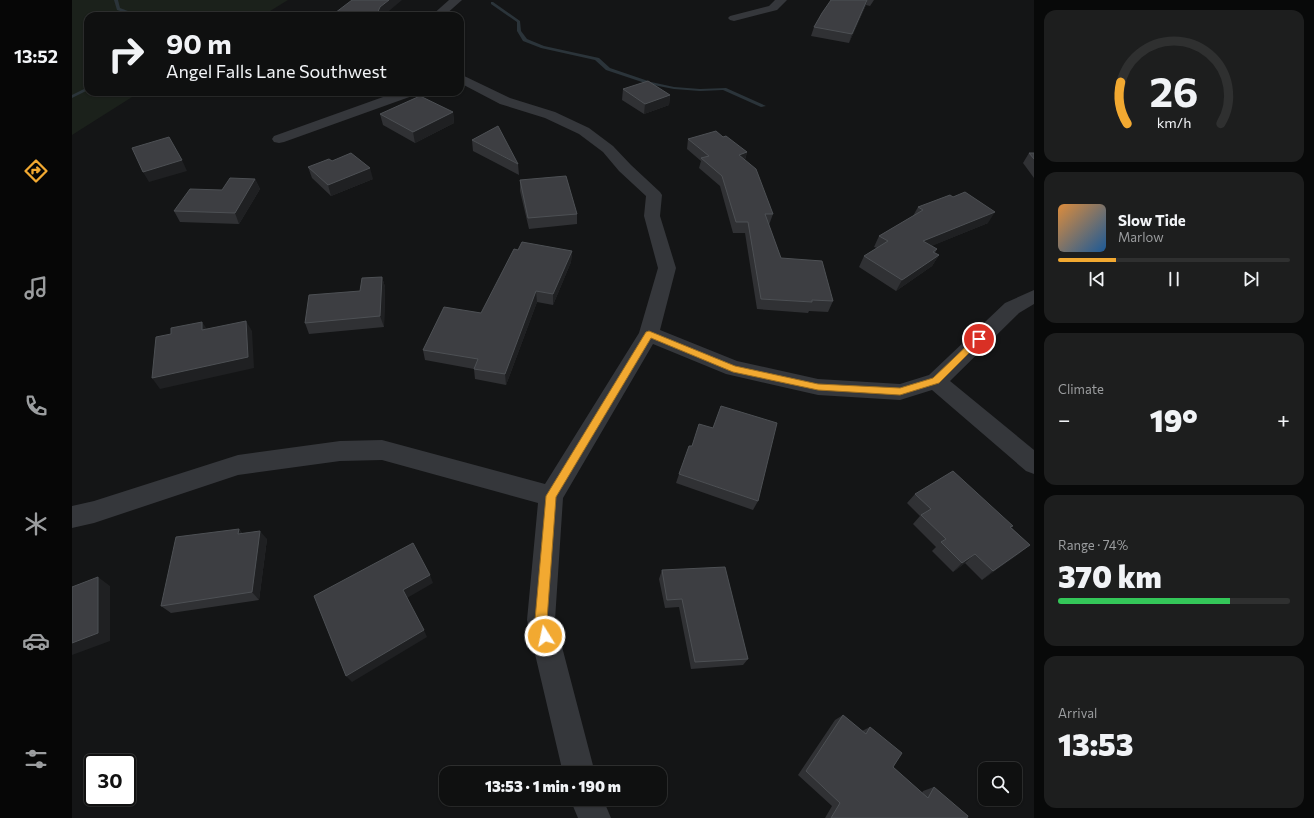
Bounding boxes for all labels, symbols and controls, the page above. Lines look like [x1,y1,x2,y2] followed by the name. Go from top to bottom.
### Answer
[166,26,232,60] text: 90 m
[100,28,152,80] icon: right
[14,45,58,67] text: 13:52
[166,60,387,82] text: Angel Falls Lane Southwest
[1149,65,1199,116] text: 26
[1157,112,1191,130] text: km/h
[22,157,50,185] icon: directions
[1118,211,1186,229] text: Slow Tide
[1118,229,1164,245] text: Marlow
[1086,268,1108,290] icon: previous
[1163,268,1185,290] icon: pause
[1240,268,1262,290] icon: next
[22,274,50,302] icon: music
[962,322,996,356] pin
[968,328,990,350] icon: arrive
[1058,381,1104,397] text: Climate
[22,392,50,420] icon: phone
[1150,401,1198,438] text: 19°
[1058,406,1071,433] text: −
[1277,406,1290,433] text: +
[22,510,50,538] icon: climate
[1058,537,1128,553] text: Range · 74%
[1058,557,1162,594] text: 370 km
[524,615,566,657] position arrow
[22,627,50,655] icon: car
[1058,705,1097,721] text: Arrival
[1058,725,1133,762] text: 13:53
[22,745,50,773] icon: filters
[84,754,136,806] speed limit sign: 30
[978,762,1022,806] map controls
[978,762,1022,806] button: search
[485,777,621,795] text: 13:53 · 1 min · 190 m

